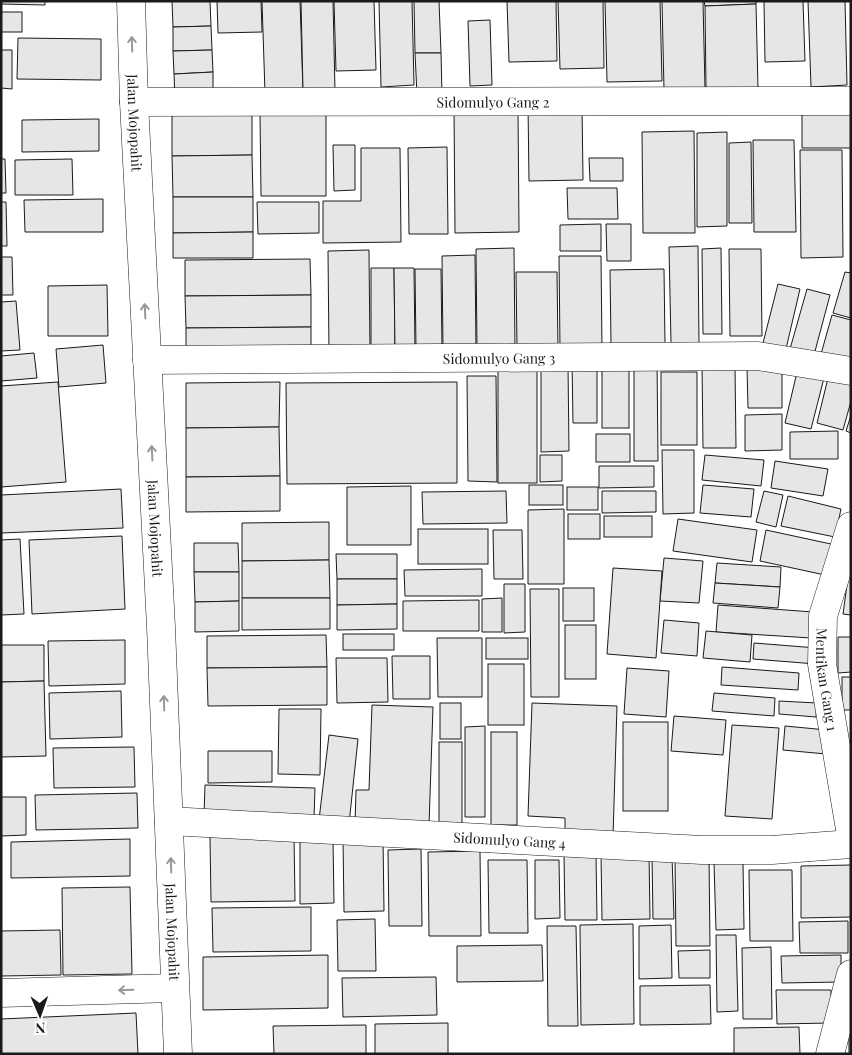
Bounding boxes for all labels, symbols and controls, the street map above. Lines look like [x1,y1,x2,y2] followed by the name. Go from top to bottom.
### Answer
[128,36,137,52] one-way arrow
[124,73,147,173] street label: Jalan Mojopahit
[437,92,550,111] street label: Sidomulyo Gang 2
[140,303,149,319] one-way arrow
[443,348,555,368] street label: Sidomulyo Gang 3
[148,445,157,461] one-way arrow
[144,478,168,579] street label: Jalan Mojopahit
[812,628,843,732] street label: Mentikan Gang 1
[159,695,169,712] one-way arrow
[453,827,566,852] street label: Sidomulyo Gang 4
[166,857,175,873] one-way arrow
[162,882,185,982] street label: Jalan Mojopahit
[118,985,134,994] one-way arrow
[15,990,65,1040] north arrow
[35,1019,46,1038] text: N

